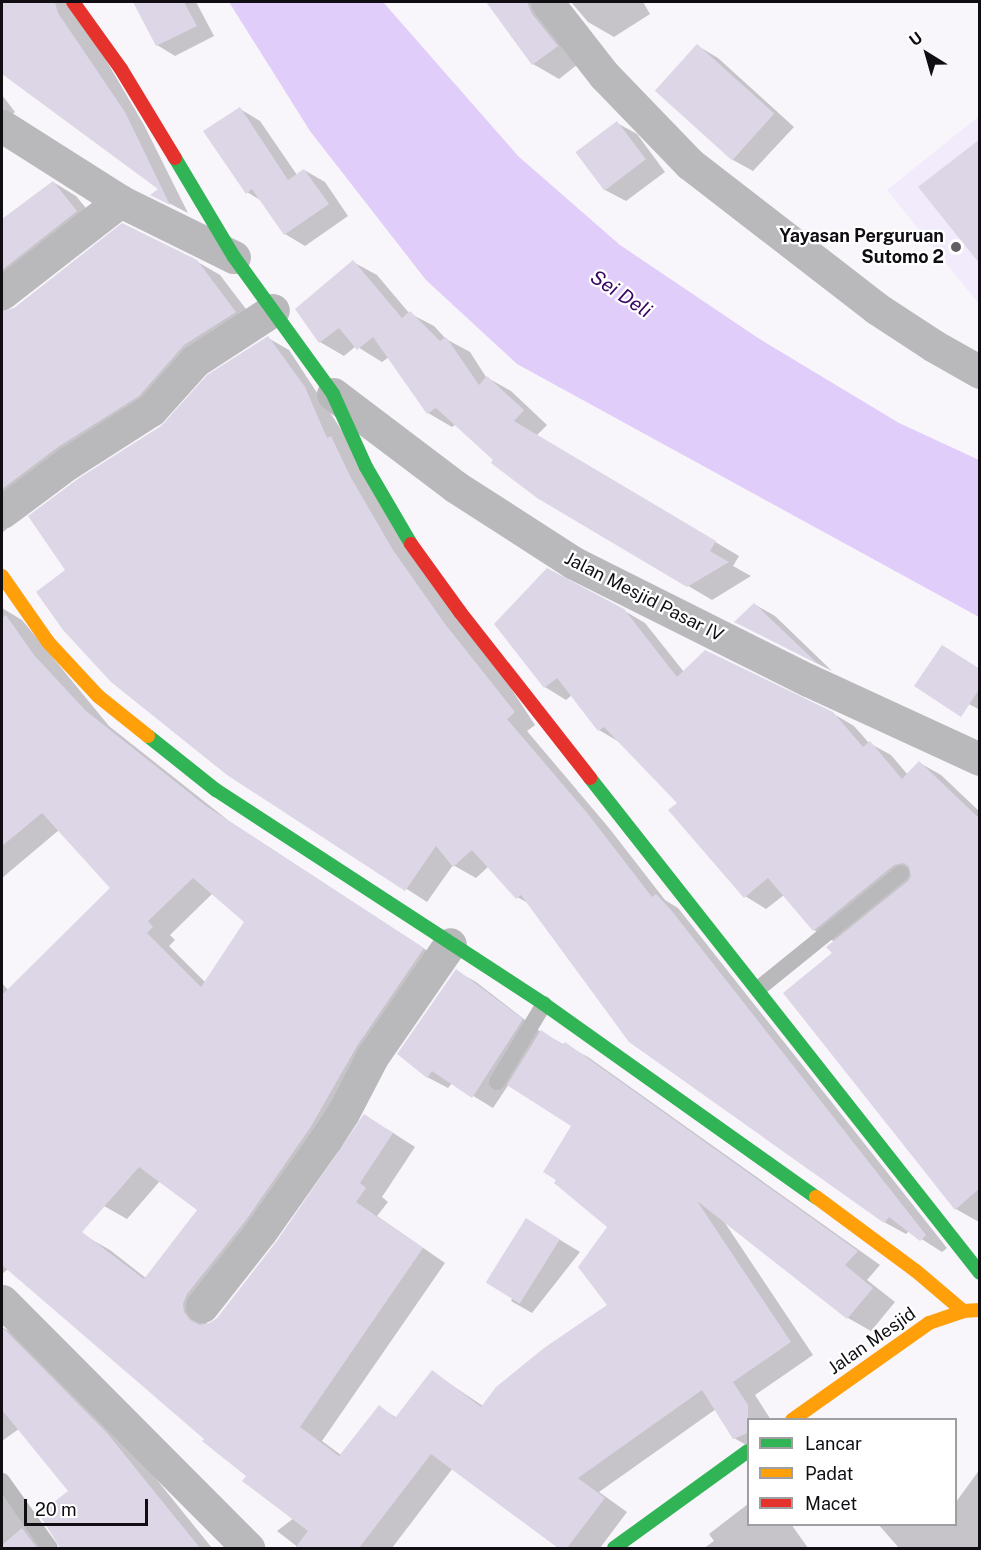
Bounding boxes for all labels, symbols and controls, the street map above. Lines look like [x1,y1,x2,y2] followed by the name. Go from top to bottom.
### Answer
[897,24,957,84] north arrow
[906,28,926,50] text: U
[779,226,944,268] place label: Yayasan Perguruan Sutomo 2
[949,240,963,254] marker: Yayasan Perguruan Sutomo 2
[586,265,656,323] water label: Sei Deli
[561,548,727,646] street label: Jalan Mesjid Pasar IV
[824,1303,920,1379] street label: Jalan Mesjid
[747,1418,957,1526] legend
[805,1433,862,1454] text: Lancar
[805,1463,854,1484] text: Padat
[27,1487,152,1525] scale bar
[805,1493,857,1514] text: Macet
[35,1499,77,1520] text: 20 m

